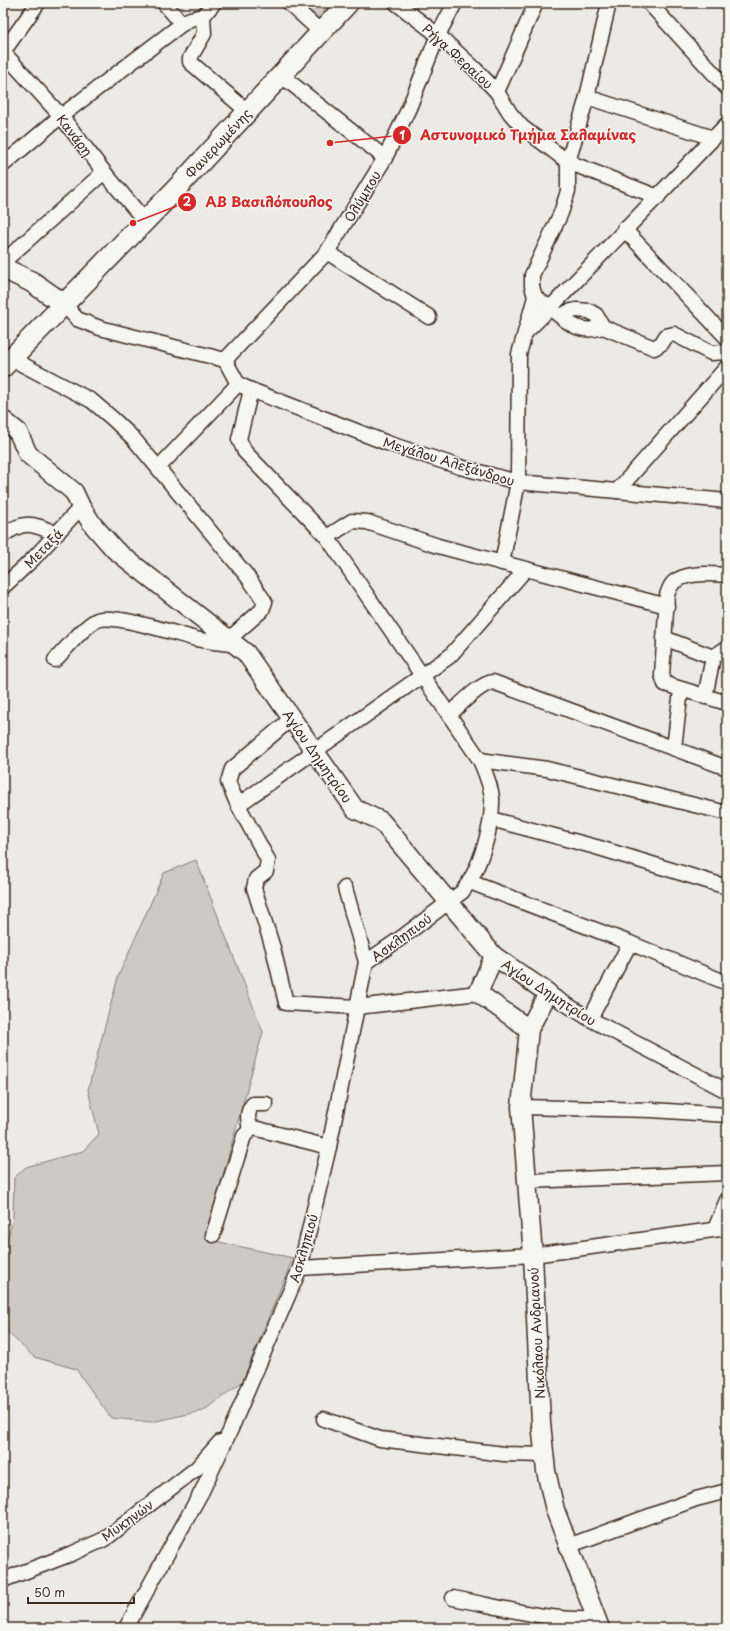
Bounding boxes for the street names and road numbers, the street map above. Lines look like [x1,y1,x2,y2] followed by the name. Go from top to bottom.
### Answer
[419,19,497,93] street label: Ρήγα Φεραίου
[181,104,256,182] street label: Φανερωμένης
[53,110,97,160] street label: Κανάρη
[339,167,385,225] street label: Ολύμπου
[381,432,517,490] street label: Μεγάλου Αλεξάνδρου
[19,524,67,572] street label: Μεταξά
[279,706,357,806] street label: Αγίου Δημητρίου
[367,909,435,965] street label: Ασκληπιού
[498,954,600,1030] street label: Αγίου Δημητρίου
[284,1211,322,1285] street label: Ασκληπιού
[523,1267,549,1399] street label: Νικόλαου Ανδριανού
[97,1495,157,1545] street label: Μυκηνών

